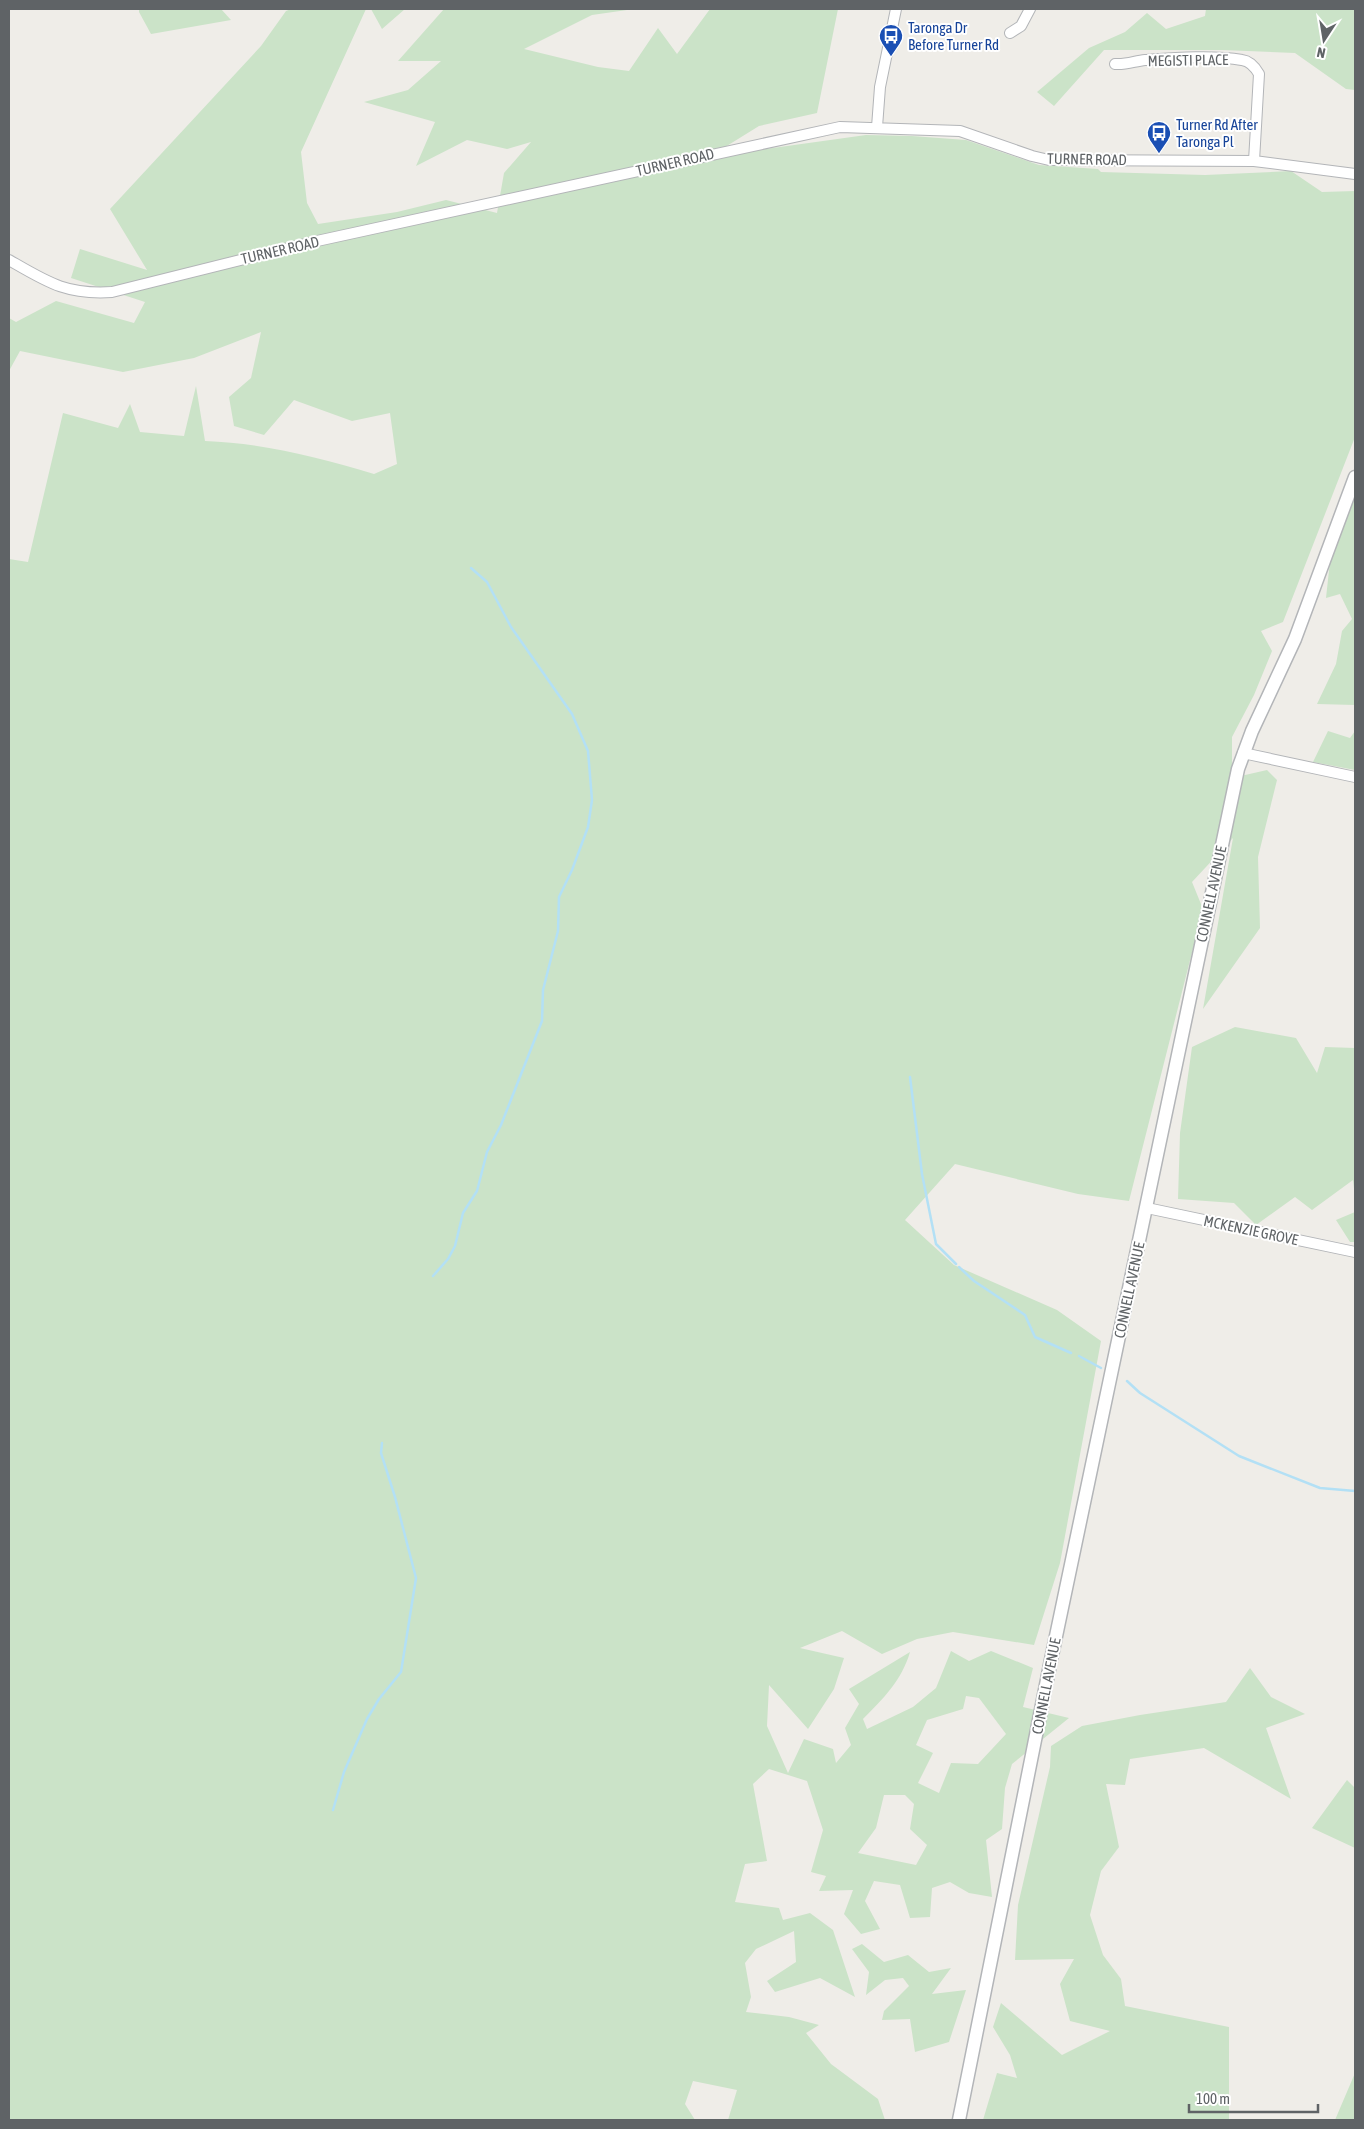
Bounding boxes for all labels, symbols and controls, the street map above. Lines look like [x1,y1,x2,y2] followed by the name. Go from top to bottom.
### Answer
[1299,15,1349,65] north arrow
[908,19,999,53] place label: Taronga Dr Before Turner Rd
[878,23,904,57] bus stop icon: Taronga Dr Before Turner Rd
[1316,44,1327,61] text: N
[1148,51,1229,69] street label: MEGISTI PLACE
[1176,116,1258,150] place label: Turner Rd After Taronga Pl
[1146,120,1172,154] bus stop icon: Turner Rd After Taronga Pl
[634,145,716,179] street label: TURNER ROAD
[1047,150,1127,168] street label: TURNER ROAD
[239,233,321,267] street label: TURNER ROAD
[1193,844,1230,944] street label: CONNELL AVENUE
[1202,1212,1300,1248] street label: MCKENZIE GROVE
[1111,1240,1148,1340] street label: CONNELL AVENUE
[1028,1636,1064,1736] street label: CONNELL AVENUE
[1189,2082,1318,2114] scale bar
[1196,2090,1230,2107] text: 100 m

